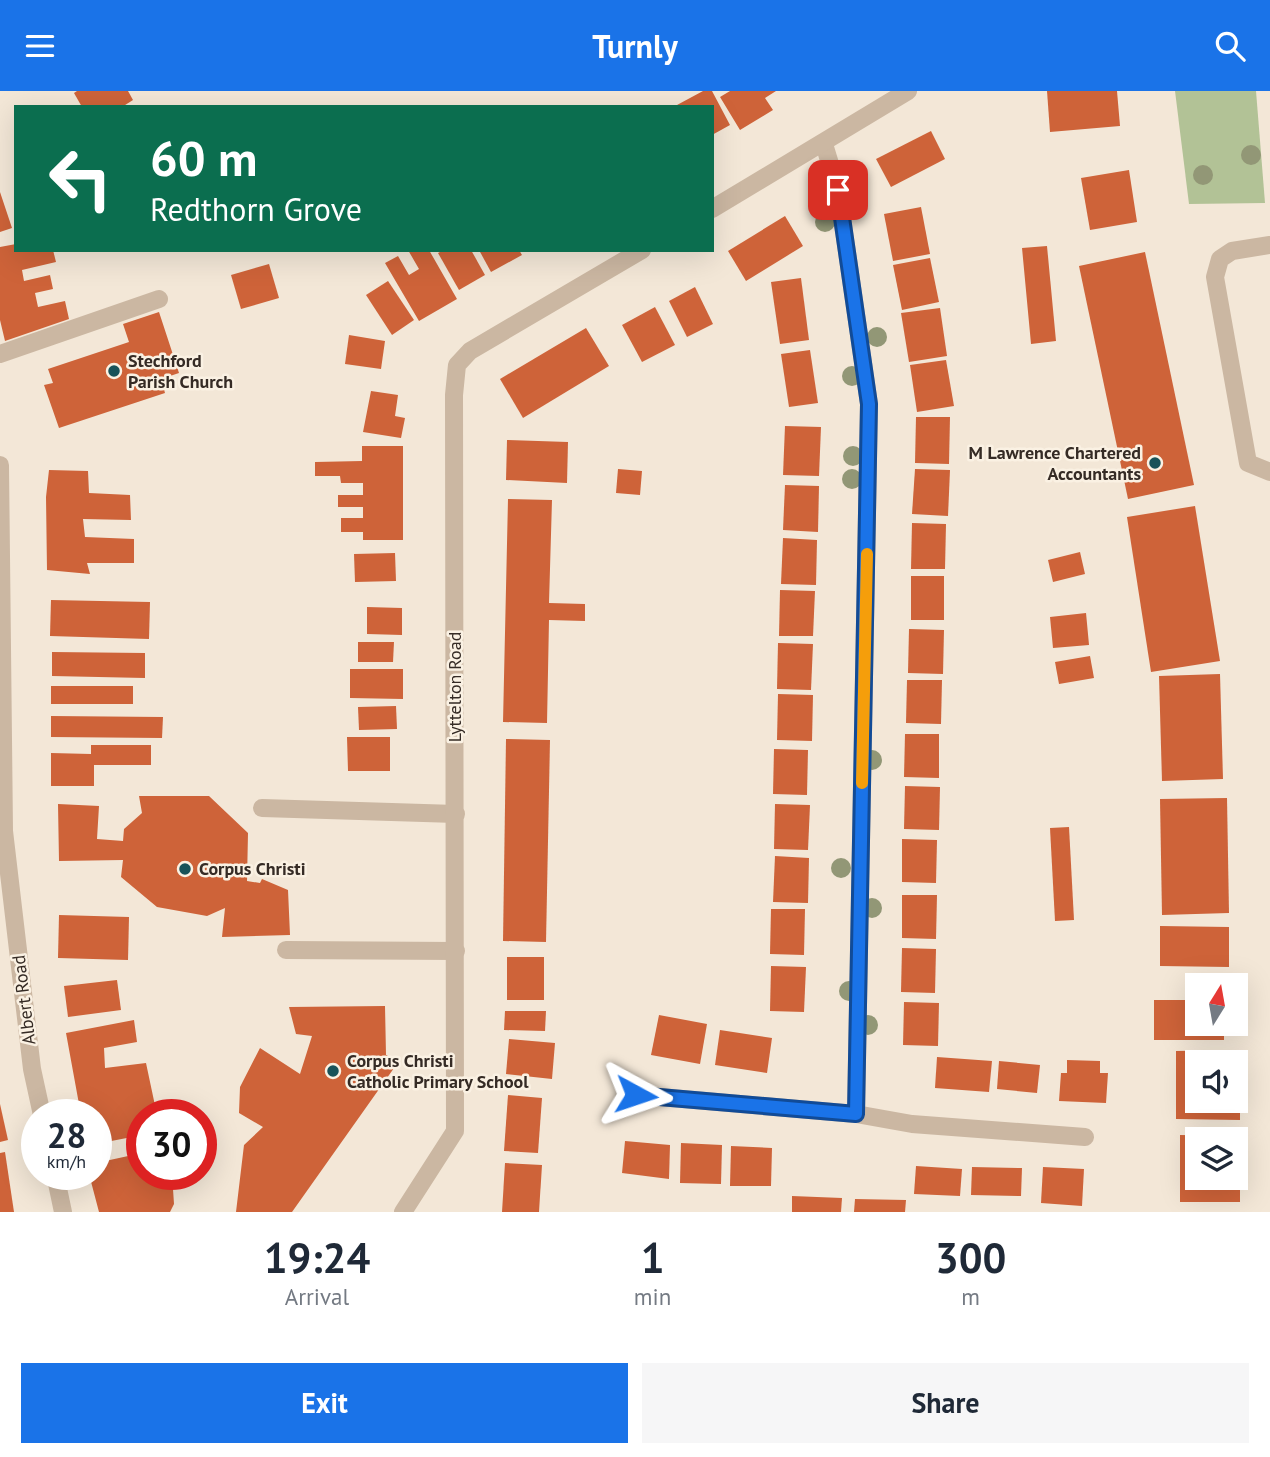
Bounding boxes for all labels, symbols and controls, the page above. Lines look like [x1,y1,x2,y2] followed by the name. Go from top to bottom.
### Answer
[592,25,678,67] text: Turnly
[21,27,59,65] icon: menu
[1211,27,1249,65] icon: search
[150,126,257,190] text: 60 m
[35,133,126,224] icon: left
[808,160,868,220] pin
[819,171,857,209] icon: arrive
[150,188,362,230] text: Redthorn Grove
[128,349,233,393] place label: Stechford Parish Church
[106,363,122,379] marker: Stechford Parish Church
[969,441,1141,485] place label: M Lawrence Chartered Accountants
[1147,455,1163,471] marker: M Lawrence Chartered Accountants
[443,632,466,742] street label: Lyttelton Road
[199,857,305,880] place label: Corpus Christi
[177,861,193,877] marker: Corpus Christi
[7,954,40,1046] street label: Albert Road
[1185,973,1248,1036] north arrow
[1185,973,1248,1190] map controls
[347,1049,529,1093] place label: Corpus Christi Catholic Primary School
[1185,1050,1248,1113] button: sound
[599,1058,673,1132] position arrow
[325,1063,341,1079] marker: Corpus Christi Catholic Primary School
[126,1099,217,1190] speed limit sign: 30
[47,1112,86,1158] text: 28
[1185,1127,1248,1190] button: layers
[47,1150,86,1173] text: km/h
[264,1230,370,1285] text: 19:24
[641,1230,664,1285] text: 1
[935,1230,1006,1285] text: 300
[285,1282,349,1311] text: Arrival
[634,1282,671,1311] text: min
[961,1282,980,1311] text: m
[21,1363,628,1443] button: Exit
[642,1363,1249,1443] button: Share

